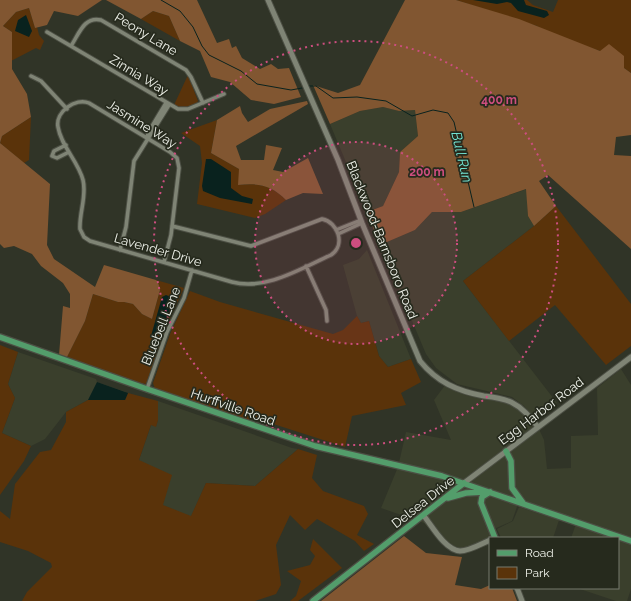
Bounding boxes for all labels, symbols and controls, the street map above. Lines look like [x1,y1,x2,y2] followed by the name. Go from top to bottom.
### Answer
[112,9,180,59] street label: Peony Lane
[107,52,171,98] street label: Zinnia Way
[481,93,517,107] text: 400 m
[104,97,180,151] street label: Jasmine Way
[448,130,476,184] water label: Bull Run
[343,159,421,321] street label: Blackwood-Barnsboro Road
[409,165,445,179] text: 200 m
[112,230,204,270] street label: Lavender Drive
[349,236,363,250] centre of rings
[138,284,184,367] street label: Bluebell Lane
[495,374,587,448] street label: Egg Harbor Road
[189,386,277,428] street label: Hurffville Road
[389,473,458,531] street label: Delsea Drive
[489,537,619,589] legend
[525,546,554,560] text: Road
[525,566,550,580] text: Park

